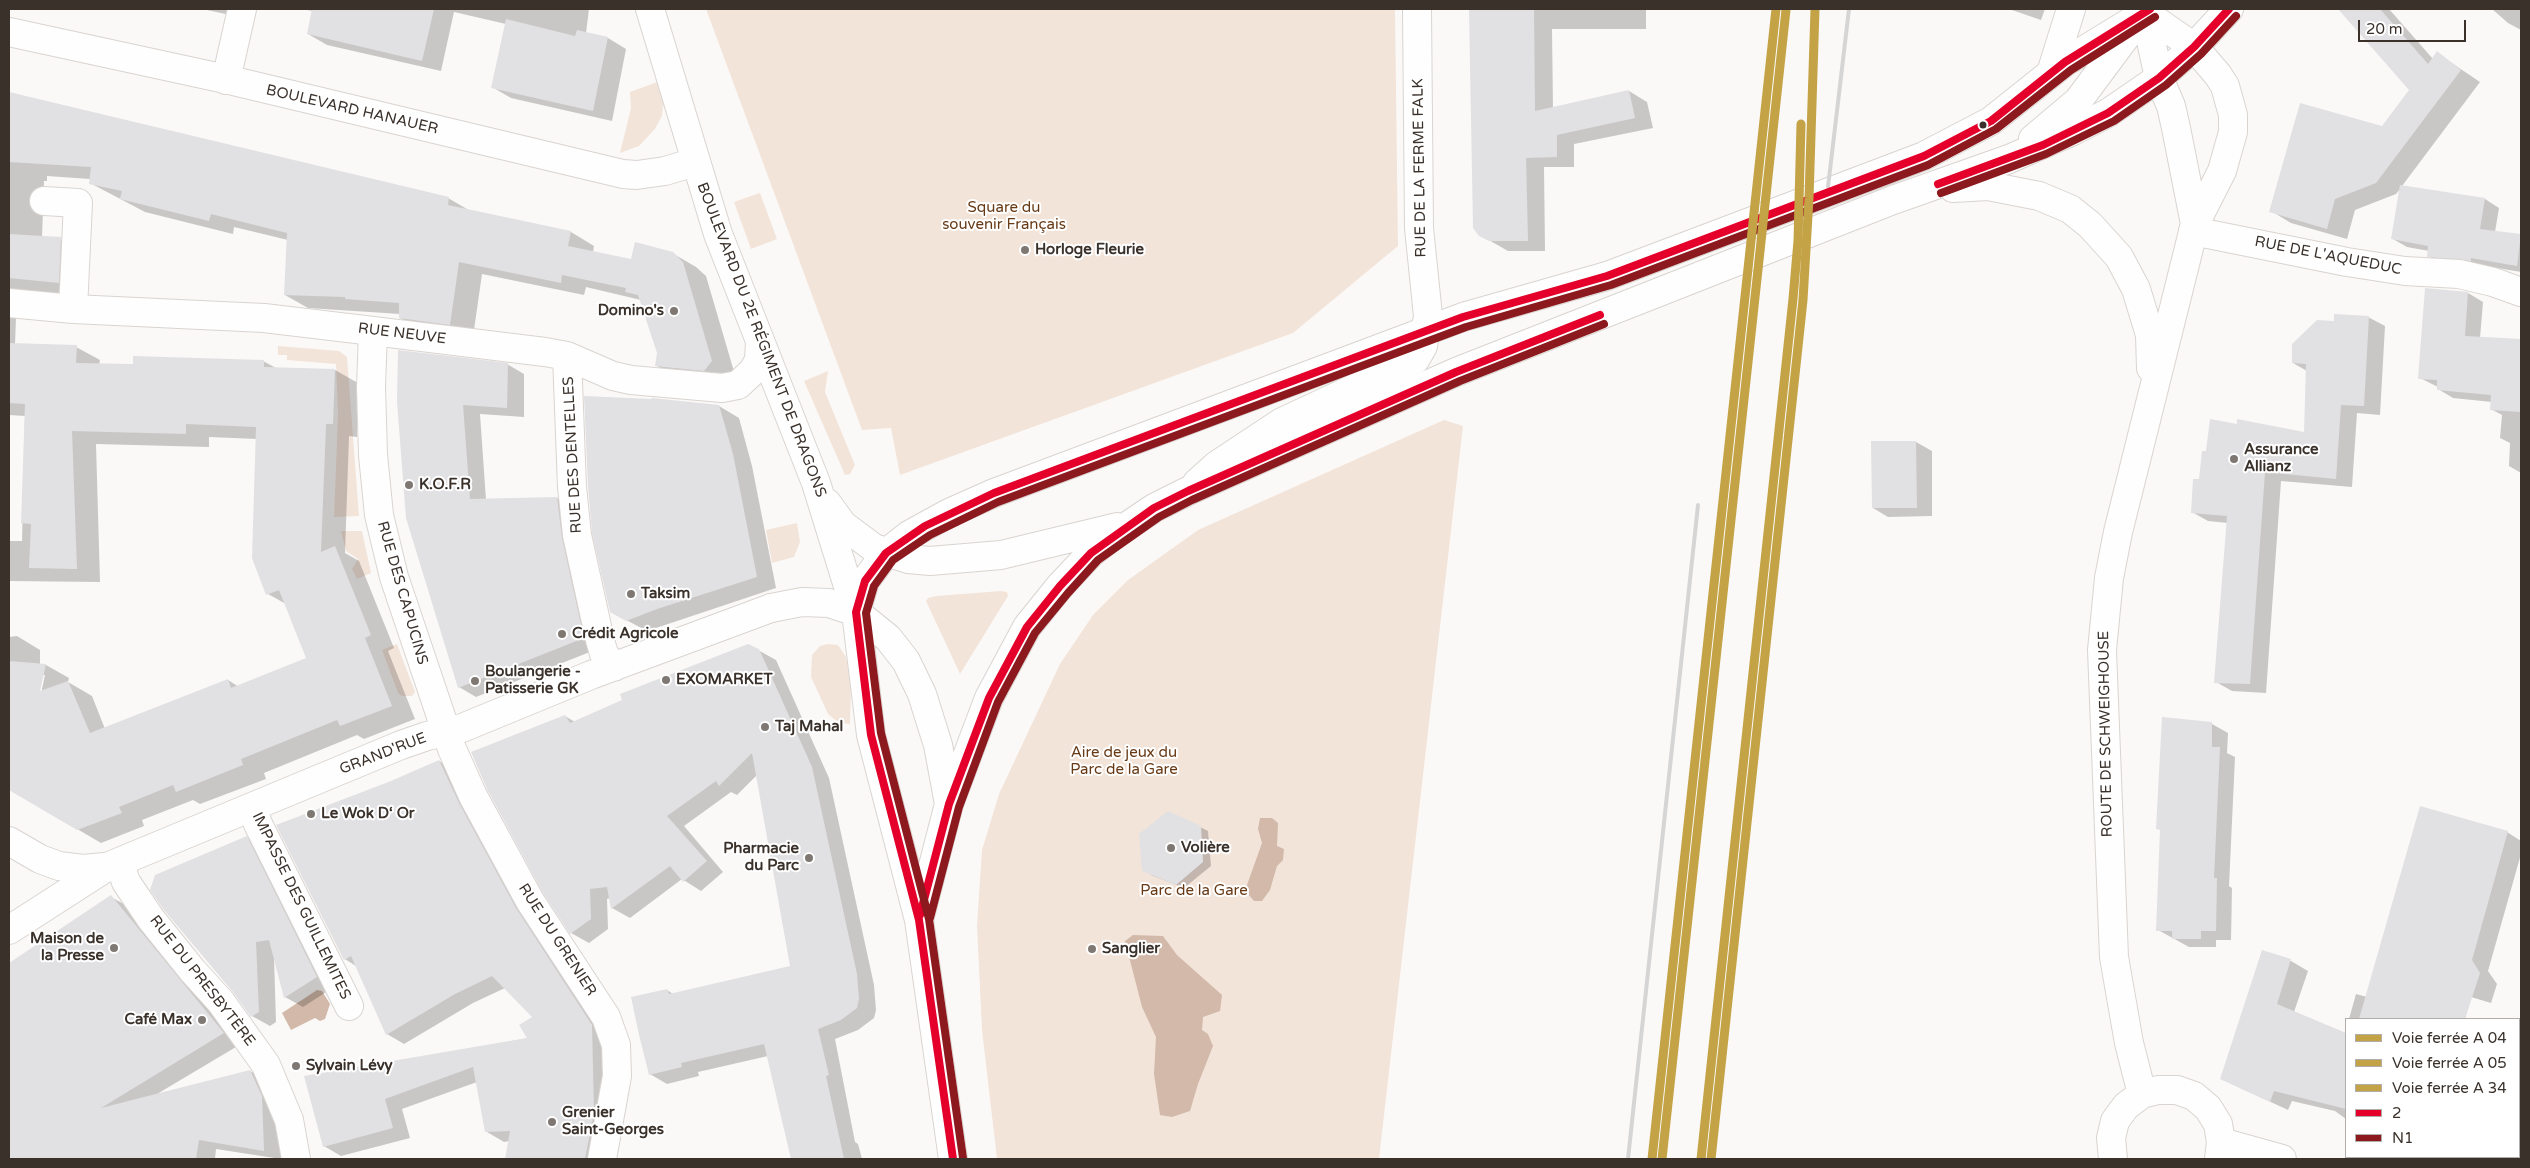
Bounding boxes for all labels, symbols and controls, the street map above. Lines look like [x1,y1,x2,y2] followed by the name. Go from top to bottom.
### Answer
[2360,10,2468,42] scale bar
[2366,20,2403,38] text: 20 m
[1409,78,1431,258] street label: RUE DE LA FERME FALK
[264,81,440,139] street label: BOULEVARD HANAUER
[1978,120,1988,130] unlabelled marker
[692,180,830,500] street label: BOULEVARD DU 2E RÉGIMENT DE DRAGONS
[942,199,1066,234] park label: Square du souvenir Français
[2253,233,2403,279] street label: RUE DE L'AQUEDUC
[1035,241,1144,259] place label: Horloge Fleurie
[1019,244,1031,256] marker: Horloge Fleurie
[598,302,664,320] place label: Domino's
[668,305,680,317] marker: Domino's
[357,320,447,348] street label: RUE NEUVE
[560,376,586,534] street label: RUE DES DENTELLES
[2244,441,2318,476] place label: Assurance Allianz
[2228,453,2240,465] marker: Assurance Allianz
[419,476,471,494] place label: K.O.F.R
[403,479,415,491] marker: K.O.F.R
[373,519,431,667] street label: RUE DES CAPUCINS
[641,585,690,603] place label: Taksim
[625,588,637,600] marker: Taksim
[572,625,678,643] place label: Crédit Agricole
[556,628,568,640] marker: Crédit Agricole
[2095,631,2117,837] street label: ROUTE DE SCHWEIGHOUSE
[485,663,581,698] place label: Boulangerie - Patisserie GK
[676,671,773,689] place label: EXOMARKET
[660,674,672,686] marker: EXOMARKET
[469,675,481,687] marker: Boulangerie - Patisserie GK
[775,718,843,736] place label: Taj Mahal
[759,721,771,733] marker: Taj Mahal
[337,729,429,779] street label: GRAND'RUE
[1070,744,1178,779] park label: Aire de jeux du Parc de la Gare
[321,805,414,823] place label: Le Wok D‘ Or
[305,808,317,820] marker: Le Wok D‘ Or
[248,810,354,1002] street label: IMPASSE DES GUILLEMITES
[1181,839,1230,857] place label: Volière
[723,840,799,875] place label: Pharmacie du Parc
[1165,842,1177,854] marker: Volière
[803,852,815,864] marker: Pharmacie du Parc
[514,880,600,1000] street label: RUE DU GRENIER
[1140,882,1248,900] park label: Parc de la Gare
[145,912,259,1050] street label: RUE DU PRESBYTÈRE
[30,930,104,965] place label: Maison de la Presse
[1102,940,1160,958] place label: Sanglier
[108,942,120,954] marker: Maison de la Presse
[1086,943,1098,955] marker: Sanglier
[125,1011,192,1029] place label: Café Max
[196,1014,208,1026] marker: Café Max
[2345,1018,2520,1158] legend
[2392,1029,2507,1047] text: Voie ferrée A 04
[2392,1054,2507,1072] text: Voie ferrée A 05
[306,1057,393,1075] place label: Sylvain Lévy
[290,1060,302,1072] marker: Sylvain Lévy
[2392,1079,2507,1097] text: Voie ferrée A 34
[562,1104,664,1139] place label: Grenier Saint-Georges
[2392,1104,2401,1122] text: 2
[546,1116,558,1128] marker: Grenier Saint-Georges
[2392,1129,2413,1147] text: N1

